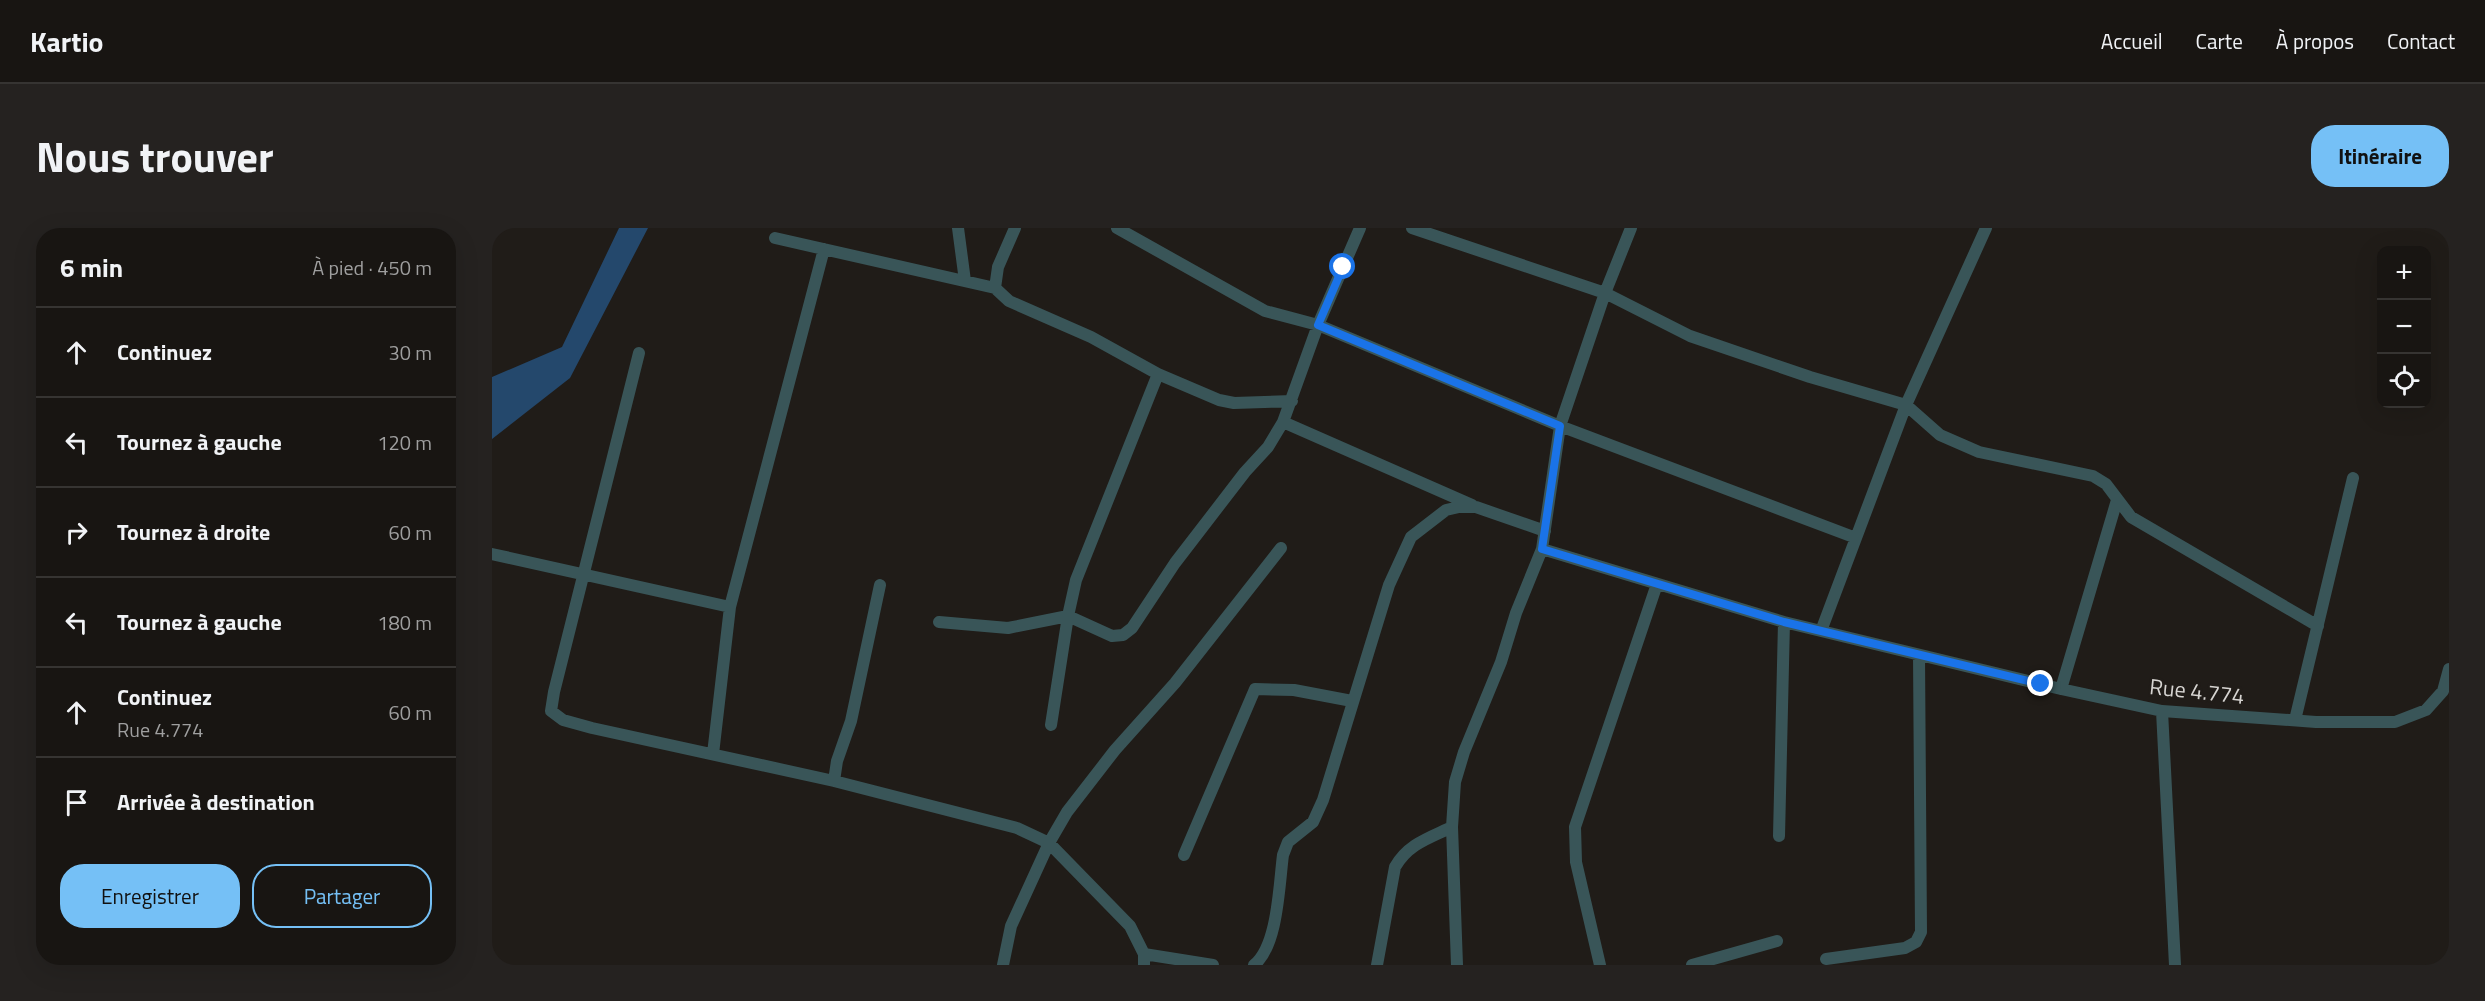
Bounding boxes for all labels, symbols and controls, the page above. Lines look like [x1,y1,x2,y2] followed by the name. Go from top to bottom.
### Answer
[30,20,104,63] text: Kartio
[2101,25,2163,57] text: Accueil
[2196,25,2243,57] text: Carte
[2276,25,2354,57] text: À propos
[2387,25,2455,57] text: Contact
[36,124,274,188] text: Nous trouver
[2311,125,2449,187] button: Itinéraire
[2377,246,2431,408] map controls
[2377,246,2431,300] button: +
[60,248,123,287] text: 6 min
[312,252,432,283] text: À pied · 450 m
[1329,253,1355,279] route start
[2377,300,2431,354] button: −
[117,335,212,369] text: Continuez
[60,336,93,369] icon: ahead
[388,337,432,368] text: 30 m
[2377,354,2431,408] button: locate
[117,425,282,459] text: Tournez à gauche
[60,426,93,459] icon: left
[377,427,432,458] text: 120 m
[117,515,270,549] text: Tournez à droite
[60,516,93,549] icon: right
[388,517,432,548] text: 60 m
[117,605,282,639] text: Tournez à gauche
[60,606,93,639] icon: left
[377,607,432,638] text: 180 m
[2148,669,2246,713] street label: Rue 4.774
[2027,670,2053,696] route end
[117,680,212,714] text: Continuez
[60,696,93,729] icon: ahead
[388,697,432,728] text: 60 m
[117,714,204,745] text: Rue 4.774
[117,785,315,819] text: Arrivée à destination
[60,786,93,819] icon: arrive
[60,864,240,928] button: Enregistrer
[252,864,432,928] button: Partager

